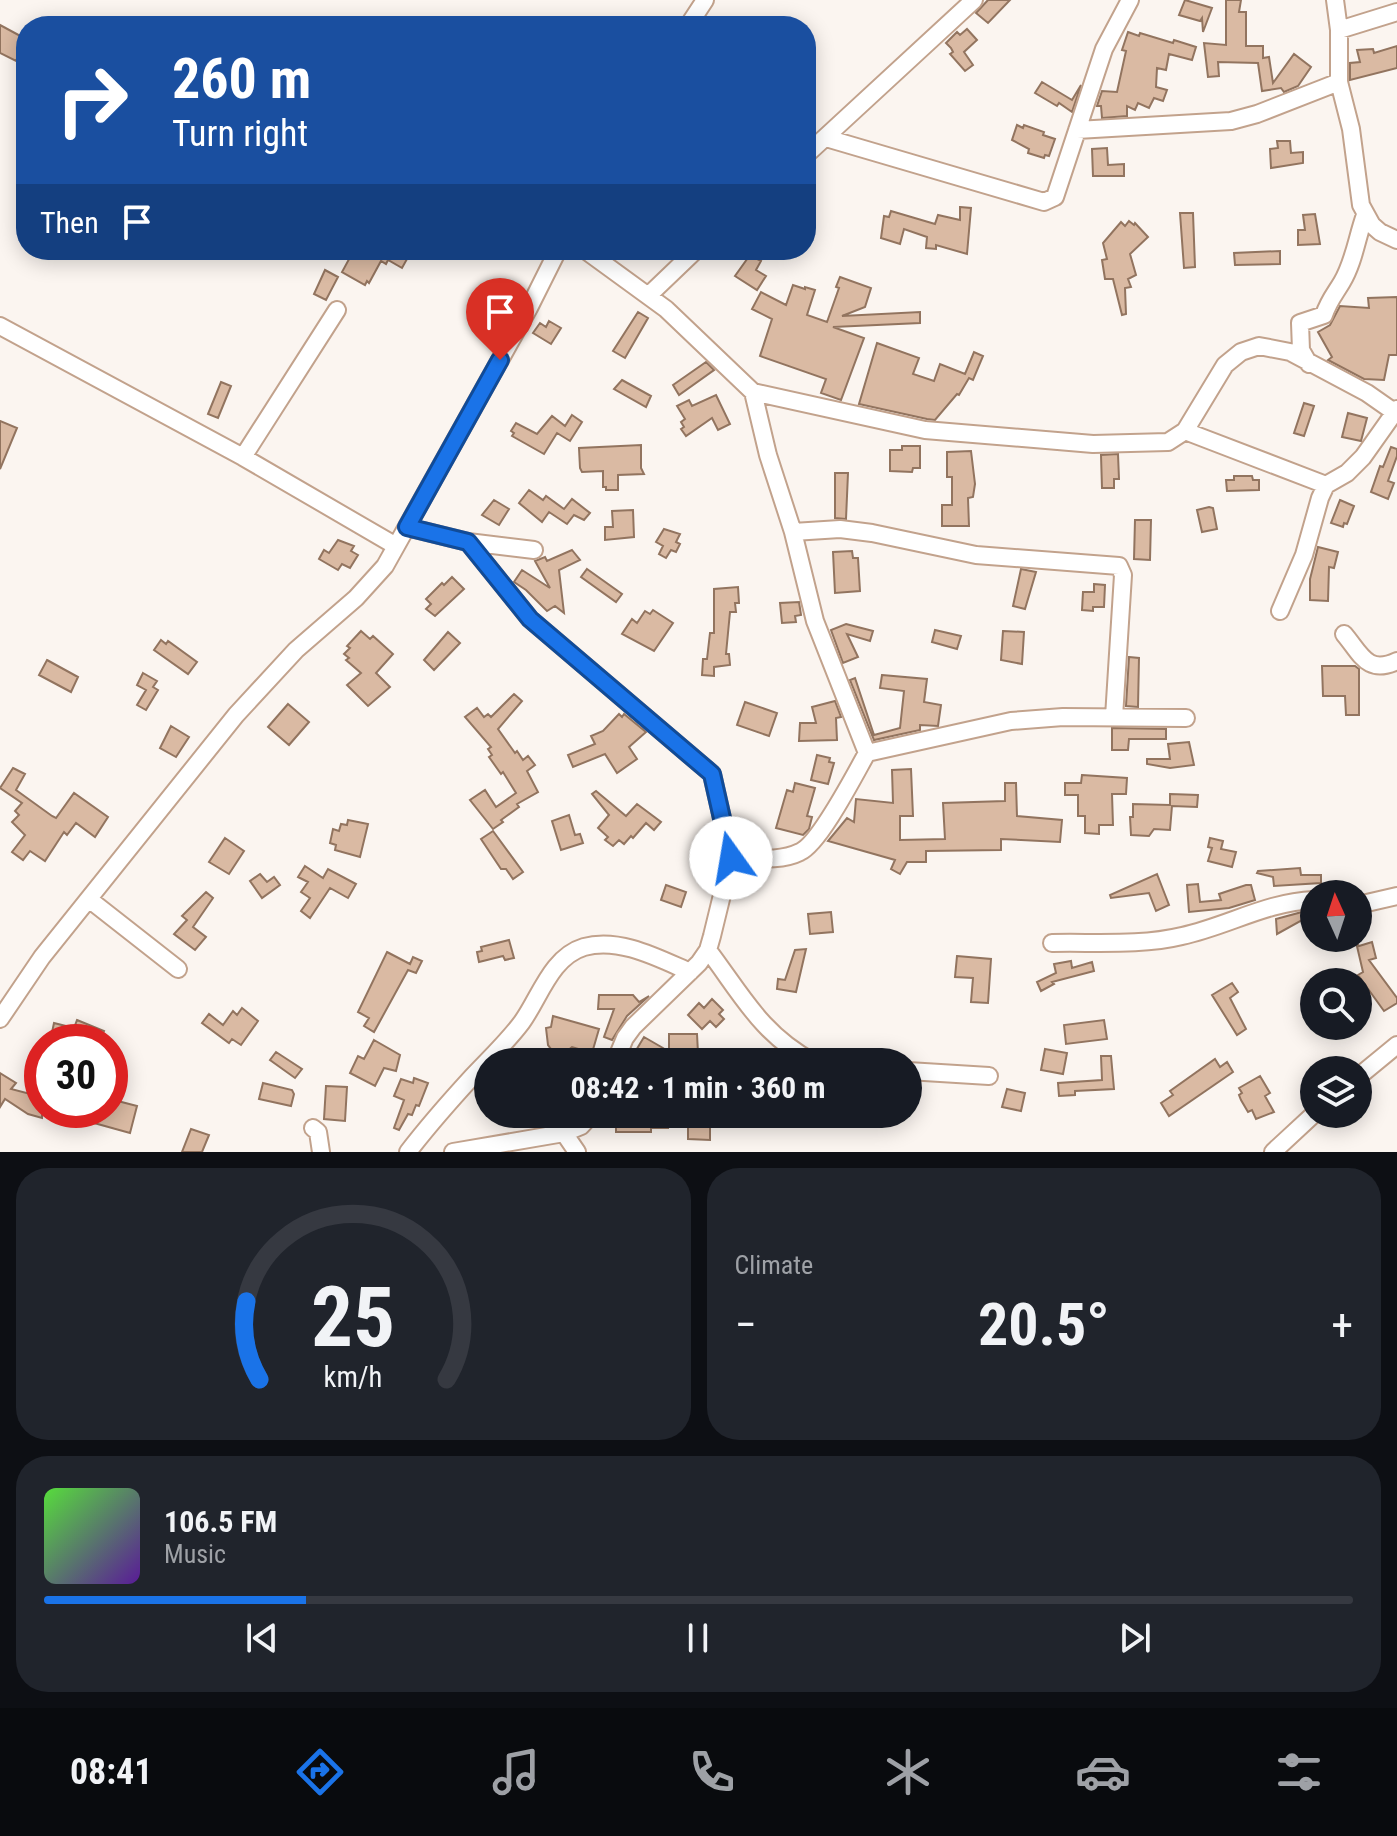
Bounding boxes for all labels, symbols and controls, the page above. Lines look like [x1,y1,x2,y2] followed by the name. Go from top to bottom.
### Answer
[172,46,311,112] text: 260 m
[40,48,144,152] icon: right
[172,113,308,155] text: Turn right
[115,200,159,244] icon: arrive
[40,205,99,240] text: Then
[466,278,534,360] pin
[478,290,522,334] icon: arrive
[689,816,773,900] position arrow
[1300,880,1372,952] north arrow
[1300,880,1372,1128] map controls
[1300,968,1372,1040] button: search
[24,1024,128,1128] speed limit sign: 30
[1300,1056,1372,1128] button: layers
[571,1070,825,1105] text: 08:42 · 1 min · 360 m
[735,1250,813,1280] text: Climate
[311,1269,395,1366] text: 25
[978,1289,1110,1360] text: 20.5°
[735,1299,757,1351] text: −
[1331,1299,1353,1351] text: +
[324,1360,383,1394] text: km/h
[164,1504,277,1539] text: 106.5 FM
[164,1539,226,1569] text: Music
[240,1616,284,1660] icon: previous
[676,1616,720,1660] icon: pause
[1113,1616,1157,1660] icon: next
[292,1744,348,1800] icon: directions
[488,1744,544,1800] icon: music
[684,1744,740,1800] icon: phone
[880,1744,936,1800] icon: climate
[1075,1744,1131,1800] icon: car
[1271,1744,1327,1800] icon: filters
[70,1751,153,1793] text: 08:41

